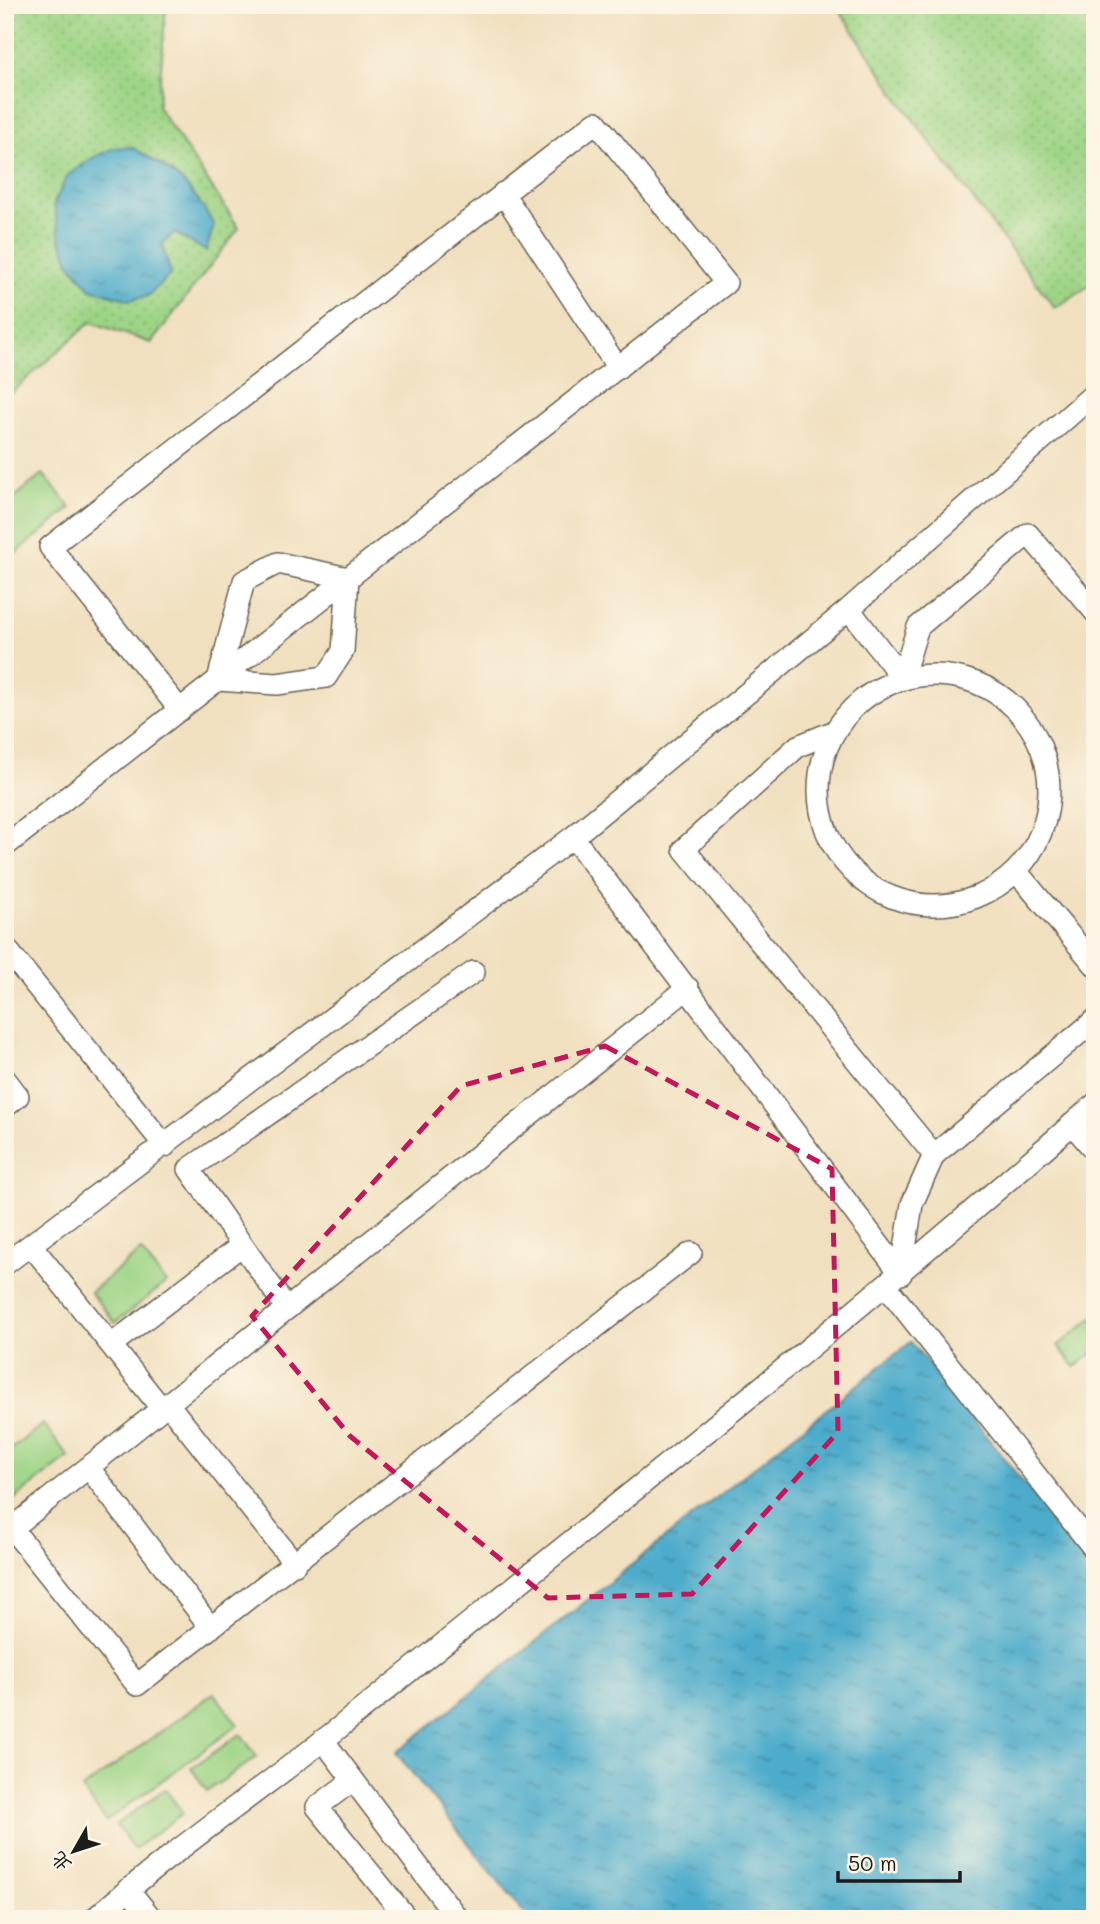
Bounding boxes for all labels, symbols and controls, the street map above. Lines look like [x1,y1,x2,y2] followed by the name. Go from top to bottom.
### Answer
[38,1815,108,1885] north arrow
[838,1840,960,1884] scale bar
[45,1847,76,1877] text: 北
[848,1849,897,1876] text: 50 m

